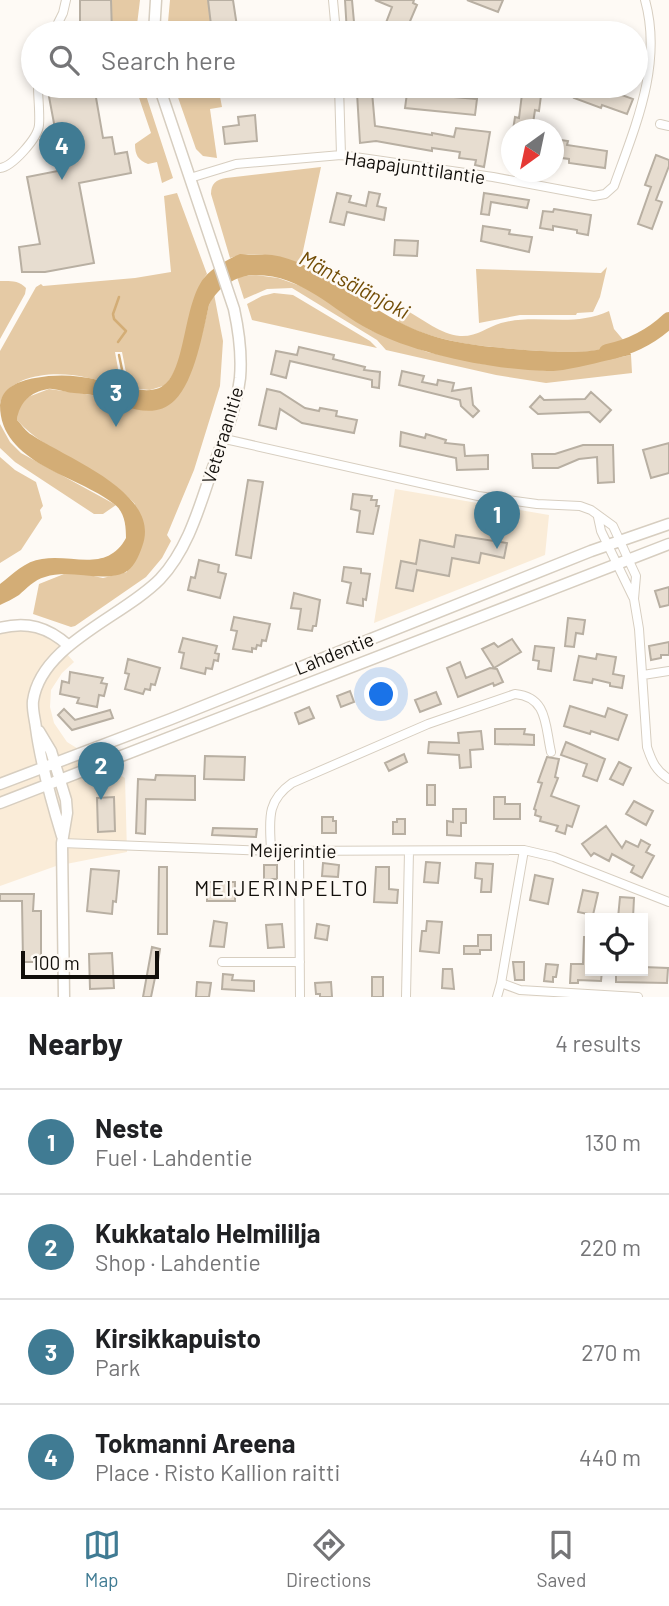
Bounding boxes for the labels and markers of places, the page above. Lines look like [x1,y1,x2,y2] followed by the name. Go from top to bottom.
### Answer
[39,122,85,180] pin: 4
[93,369,139,427] pin: 3
[474,491,520,549] pin: 1
[78,742,124,800] pin: 2

